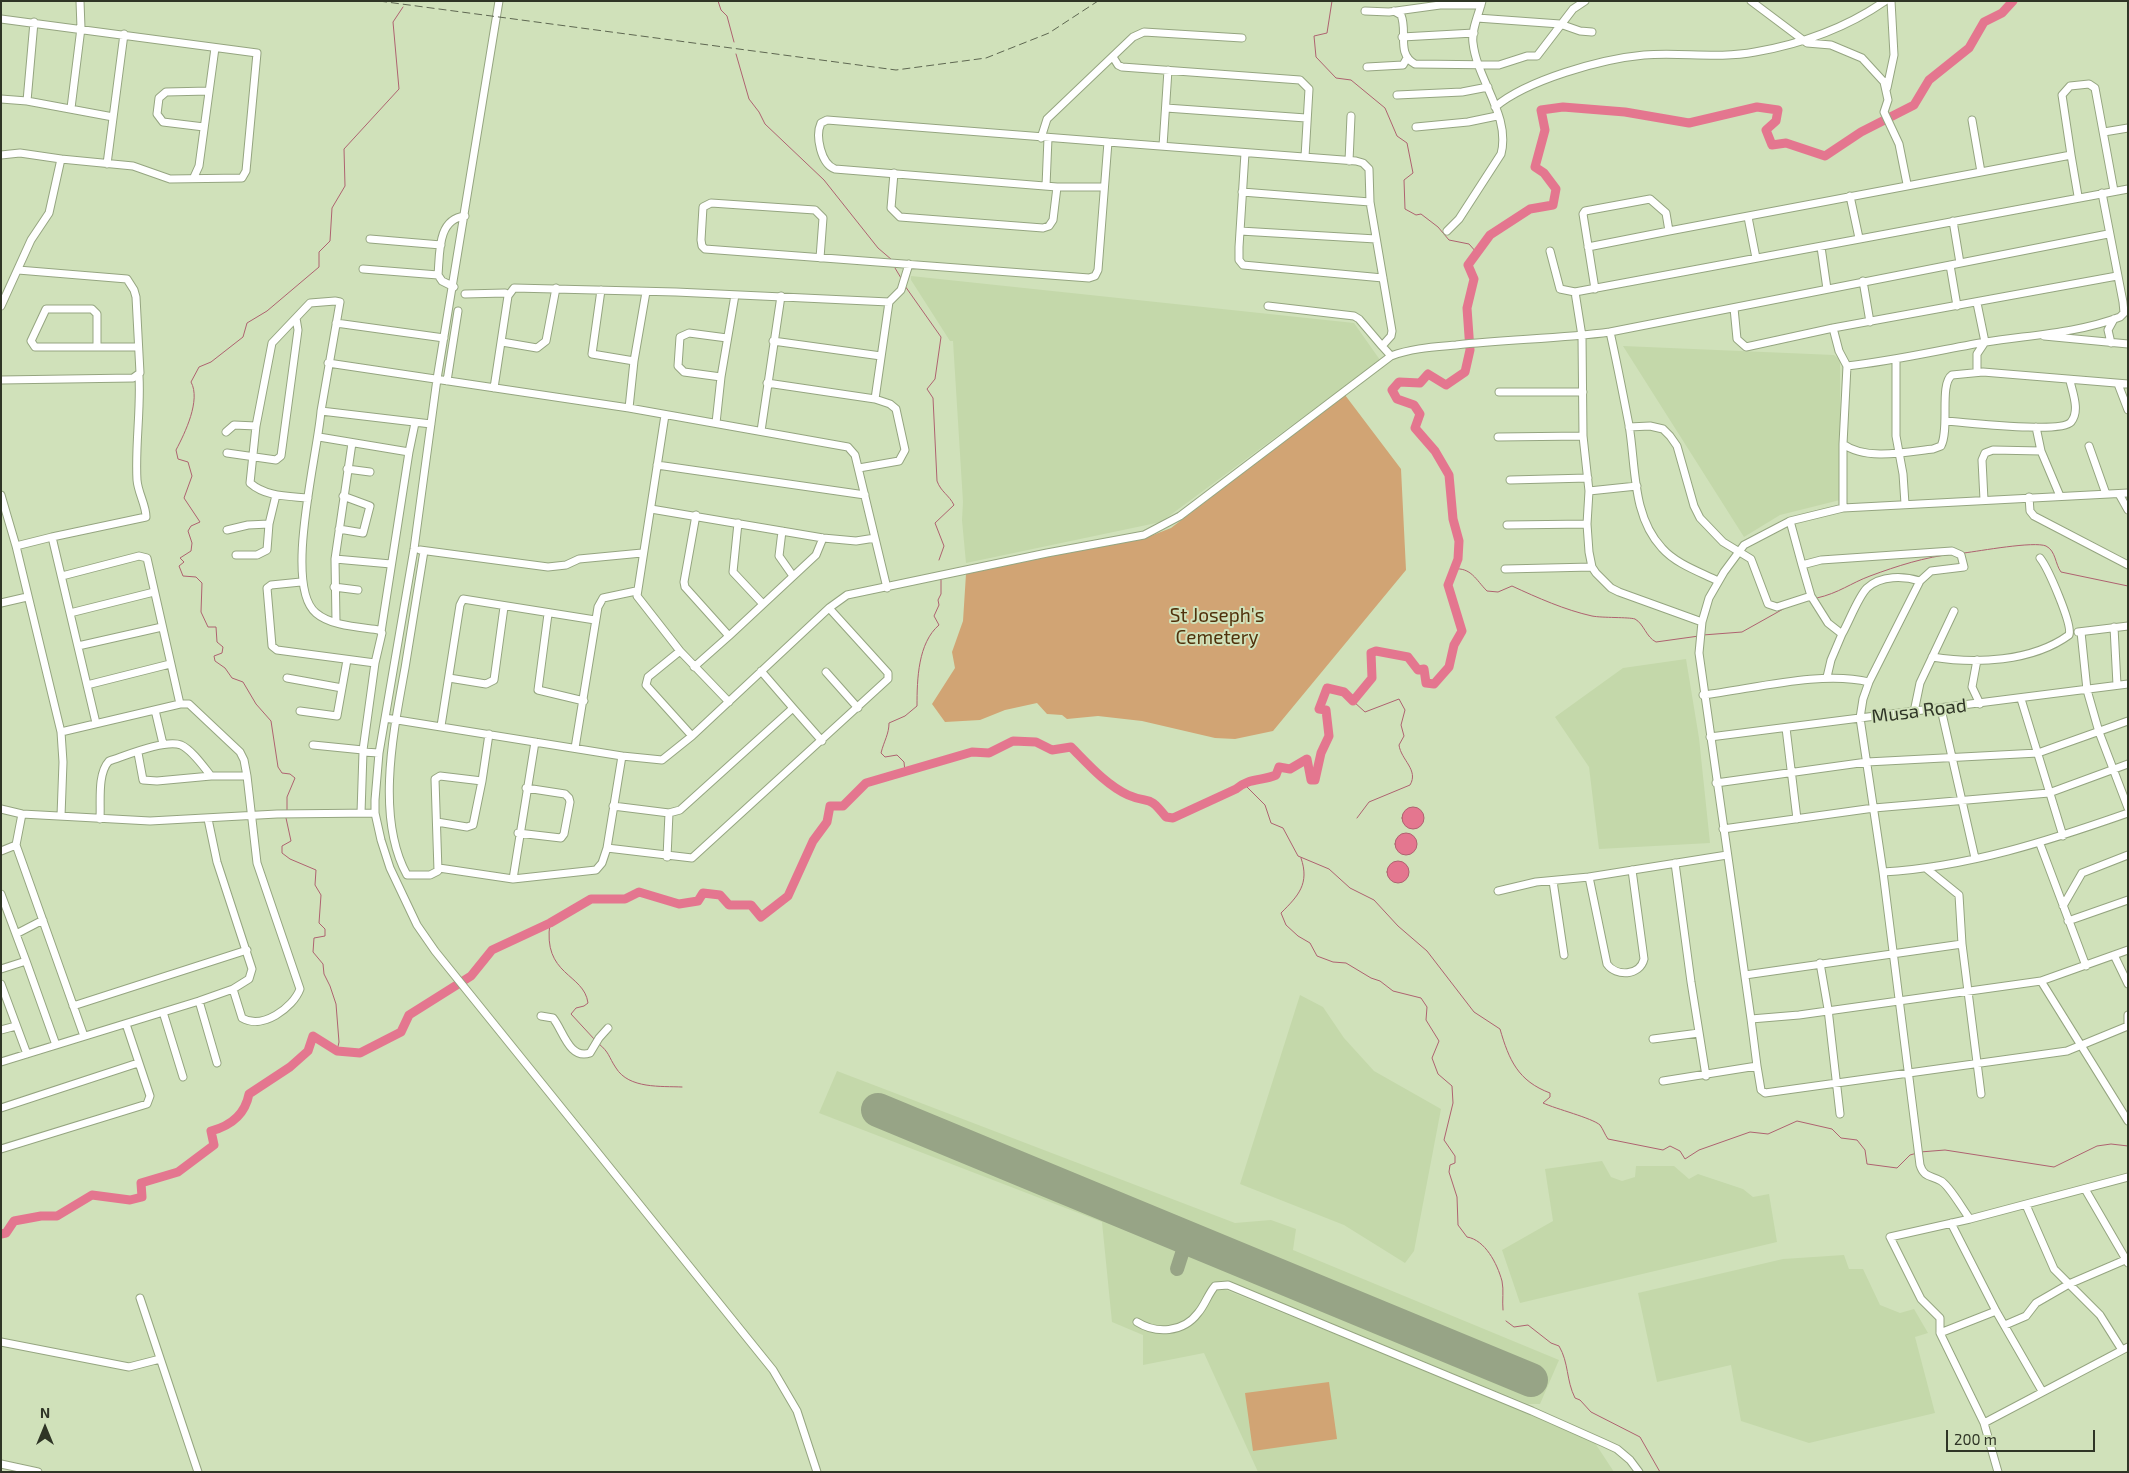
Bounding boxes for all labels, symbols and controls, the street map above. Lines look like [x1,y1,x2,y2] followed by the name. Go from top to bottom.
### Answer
[1170,605,1264,649] park label: St Joseph's Cemetery
[1870,694,1968,728] street label: Musa Road
[20,1403,70,1453] north arrow
[40,1404,50,1421] text: N
[1949,1420,2098,1452] scale bar
[1954,1430,1997,1448] text: 200 m

